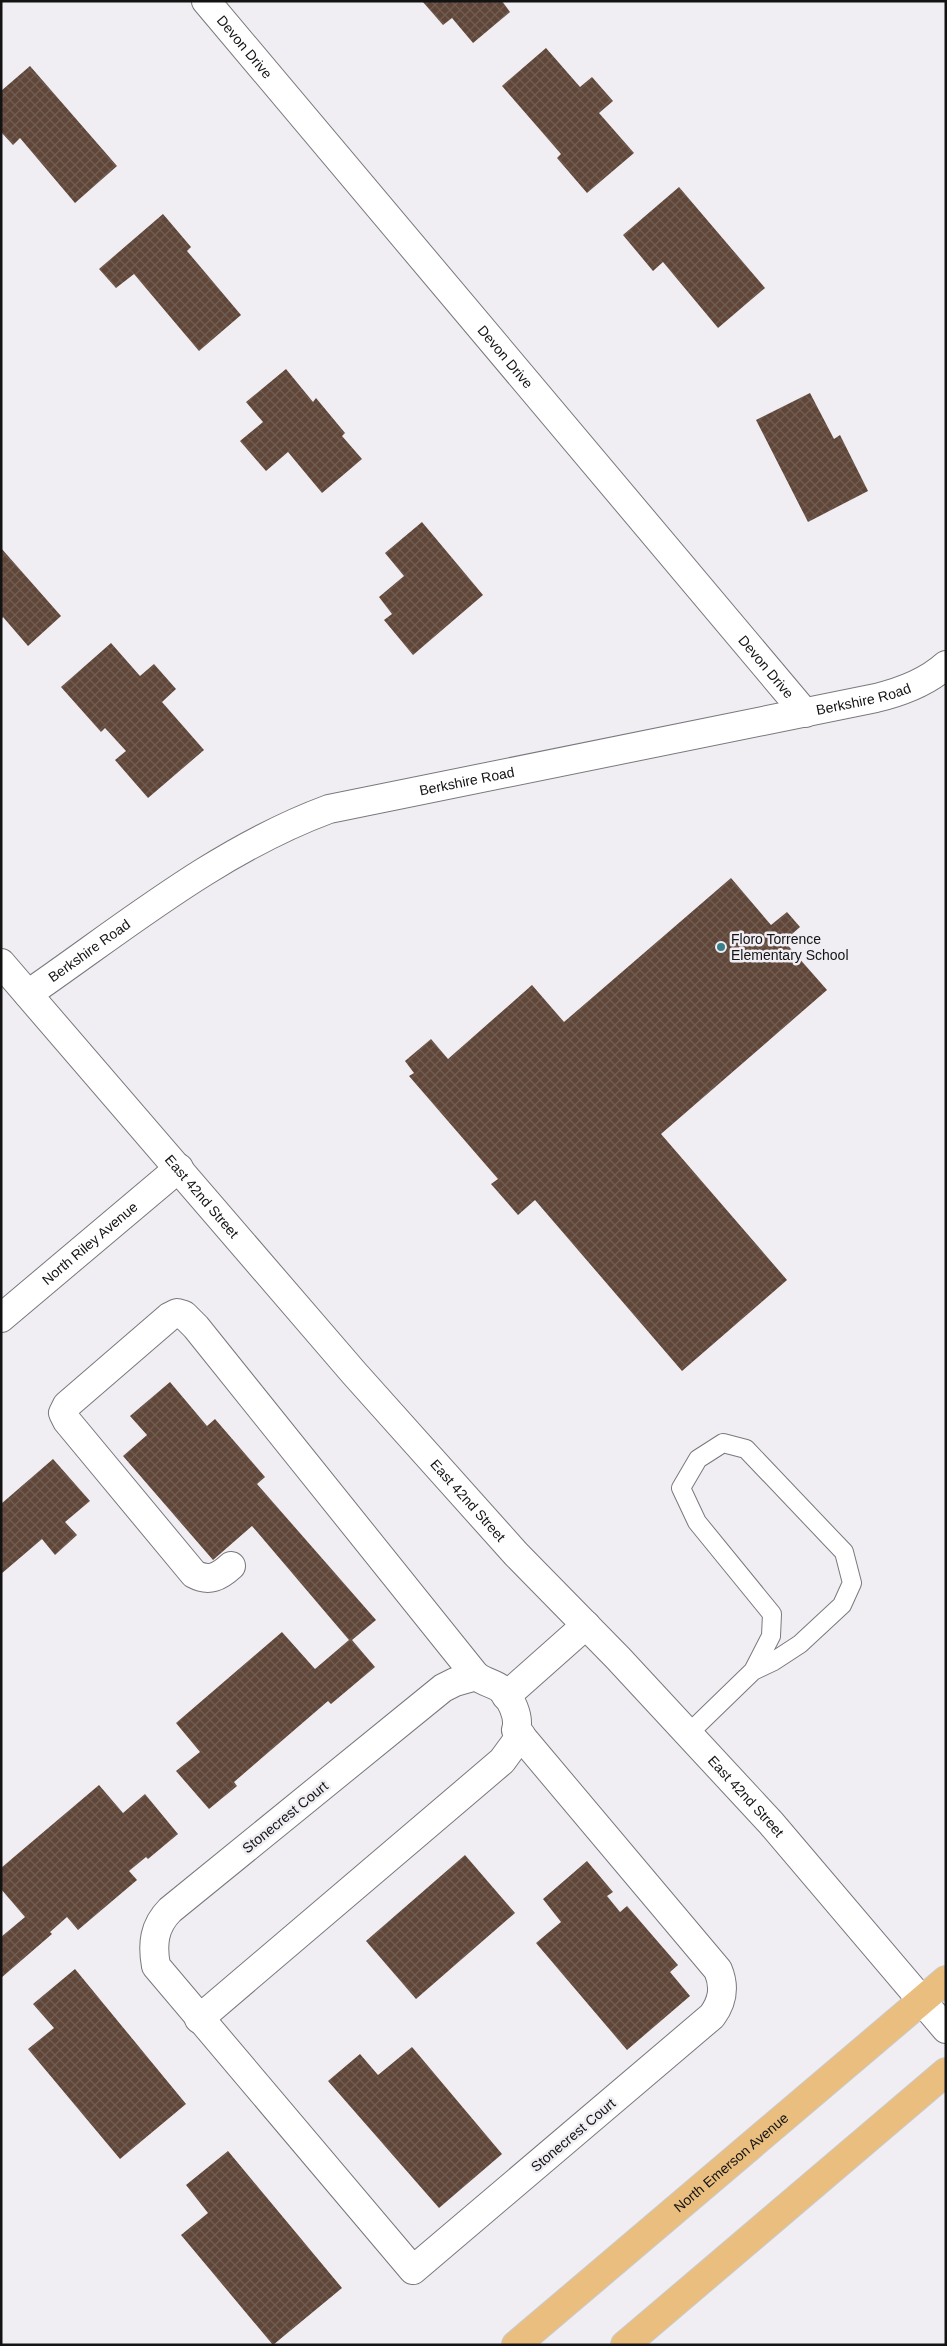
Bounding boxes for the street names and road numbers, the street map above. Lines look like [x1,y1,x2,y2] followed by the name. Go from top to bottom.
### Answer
[214,12,276,82] street label: Devon Drive
[474,322,536,392] street label: Devon Drive
[735,632,797,702] street label: Devon Drive
[815,680,913,718] street label: Berkshire Road
[418,764,516,798] street label: Berkshire Road
[45,916,133,985] street label: Berkshire Road
[162,1152,242,1241] street label: East 42nd Street
[39,1198,141,1288] street label: North Riley Avenue
[427,1456,509,1545] street label: East 42nd Street
[705,1752,787,1840] street label: East 42nd Street
[239,1778,331,1856] street label: Stonecrest Court
[528,2095,618,2175] street label: Stonecrest Court
[671,2109,791,2215] street label: North Emerson Avenue

